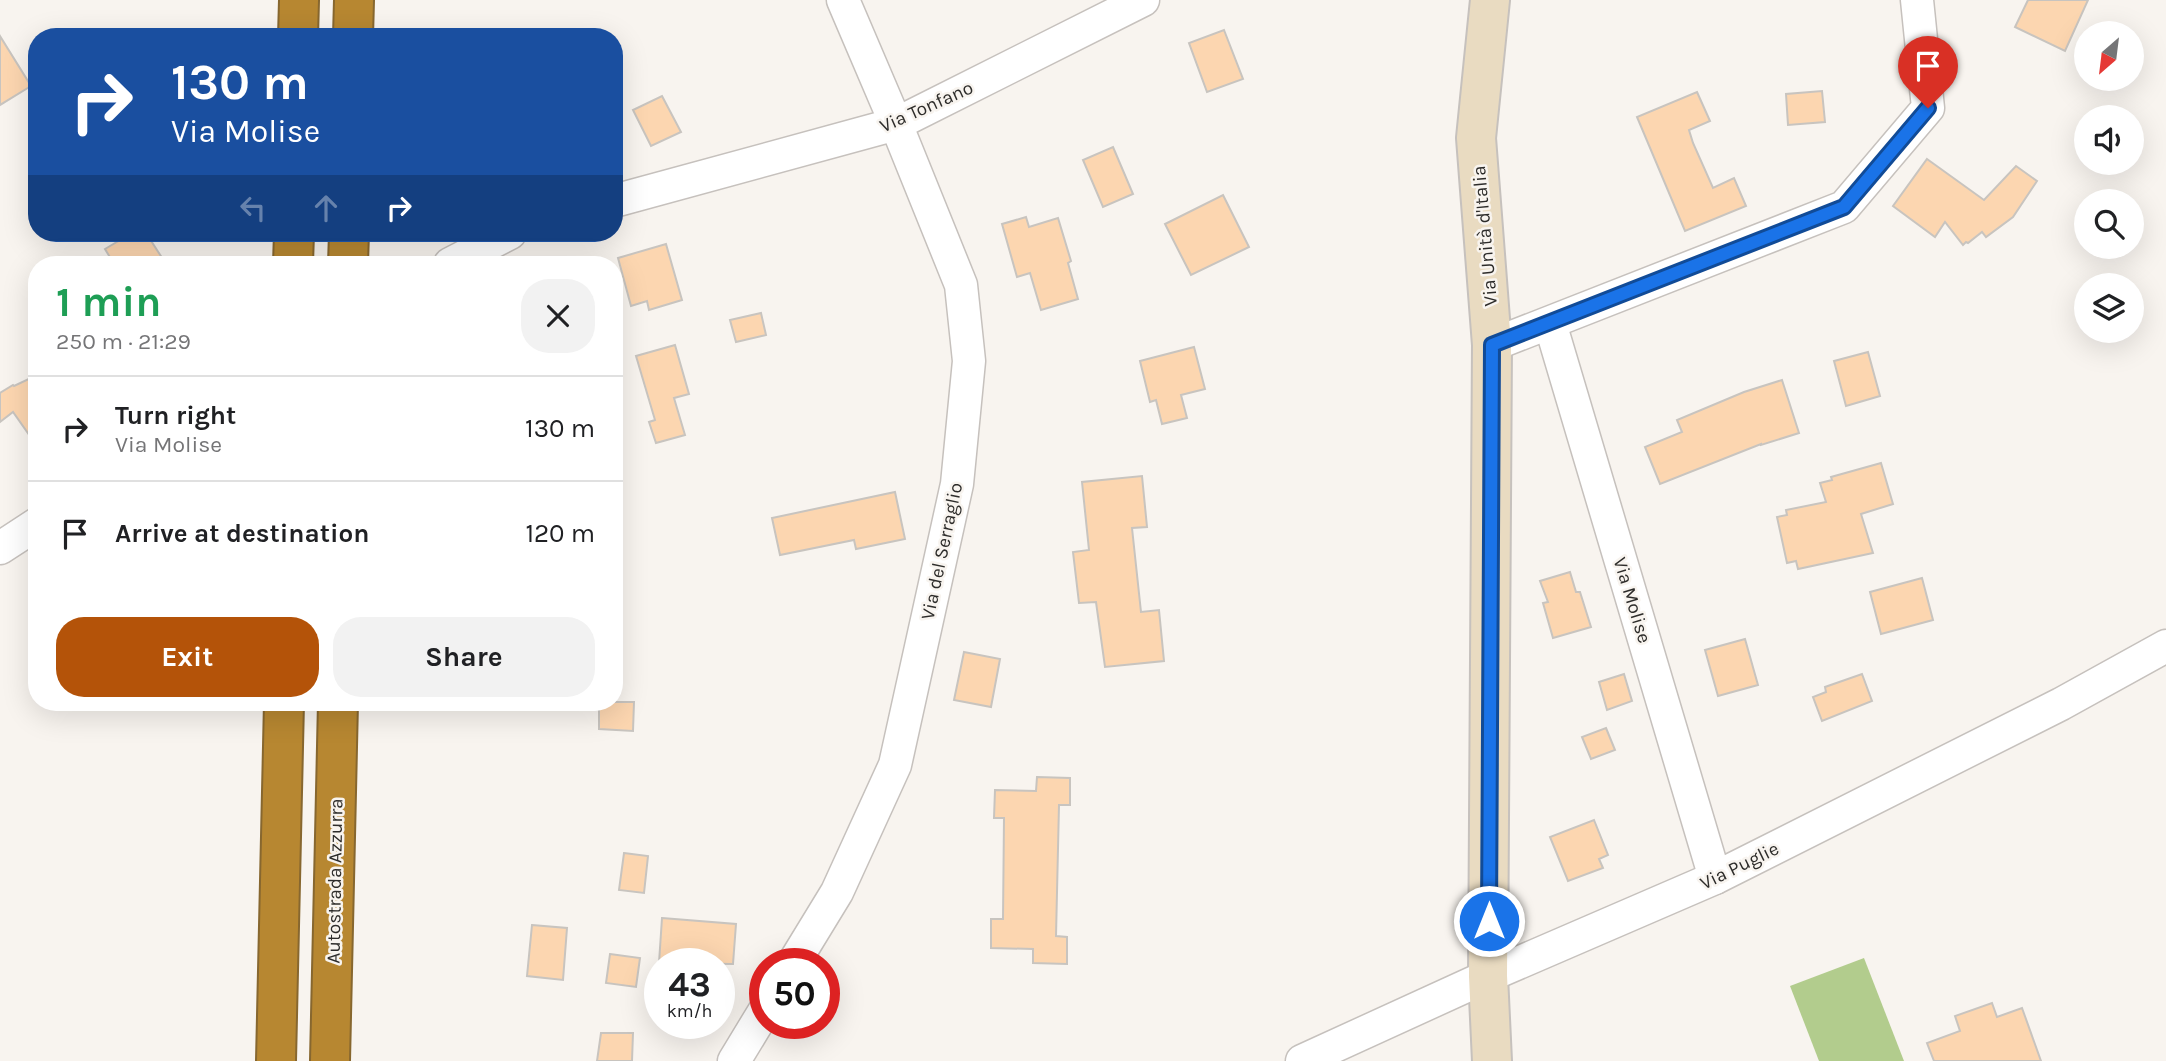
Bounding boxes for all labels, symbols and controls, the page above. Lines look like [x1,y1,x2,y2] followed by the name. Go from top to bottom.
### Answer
[2074,21,2144,91] north arrow
[2074,21,2144,343] map controls
[1898,36,1958,108] pin
[1909,47,1947,85] icon: arrive
[171,54,309,111] text: 130 m
[56,56,147,147] icon: right
[876,77,977,137] street label: Via Tonfano
[2074,105,2144,175] button: sound
[171,113,320,150] text: Via Molise
[1468,165,1502,307] street label: Via Unità d'Italia
[234,189,272,227] icon: left
[307,189,345,227] icon: ahead
[380,189,418,227] icon: right
[2074,189,2144,259] button: search
[2074,273,2144,343] button: layers
[56,277,161,327] text: 1 min
[521,279,595,353] button: close
[56,328,191,355] text: 250 m · 21:29
[115,400,236,431] text: Turn right
[56,410,94,448] icon: right
[525,413,595,444] text: 130 m
[115,431,222,458] text: Via Molise
[917,481,967,622] street label: Via del Serraglio
[56,515,94,553] icon: arrive
[115,518,369,549] text: Arrive at destination
[525,518,595,549] text: 120 m
[1609,555,1656,646] street label: Via Molise
[56,617,319,697] button: Exit
[333,617,595,697] button: Share
[323,798,347,964] street label: Autostrada Azzurra
[1697,837,1782,894] street label: Via Puglie
[1452,884,1526,958] position arrow
[749,948,840,1039] speed limit sign: 50
[668,964,711,1005] text: 43
[667,1000,712,1022] text: km/h

